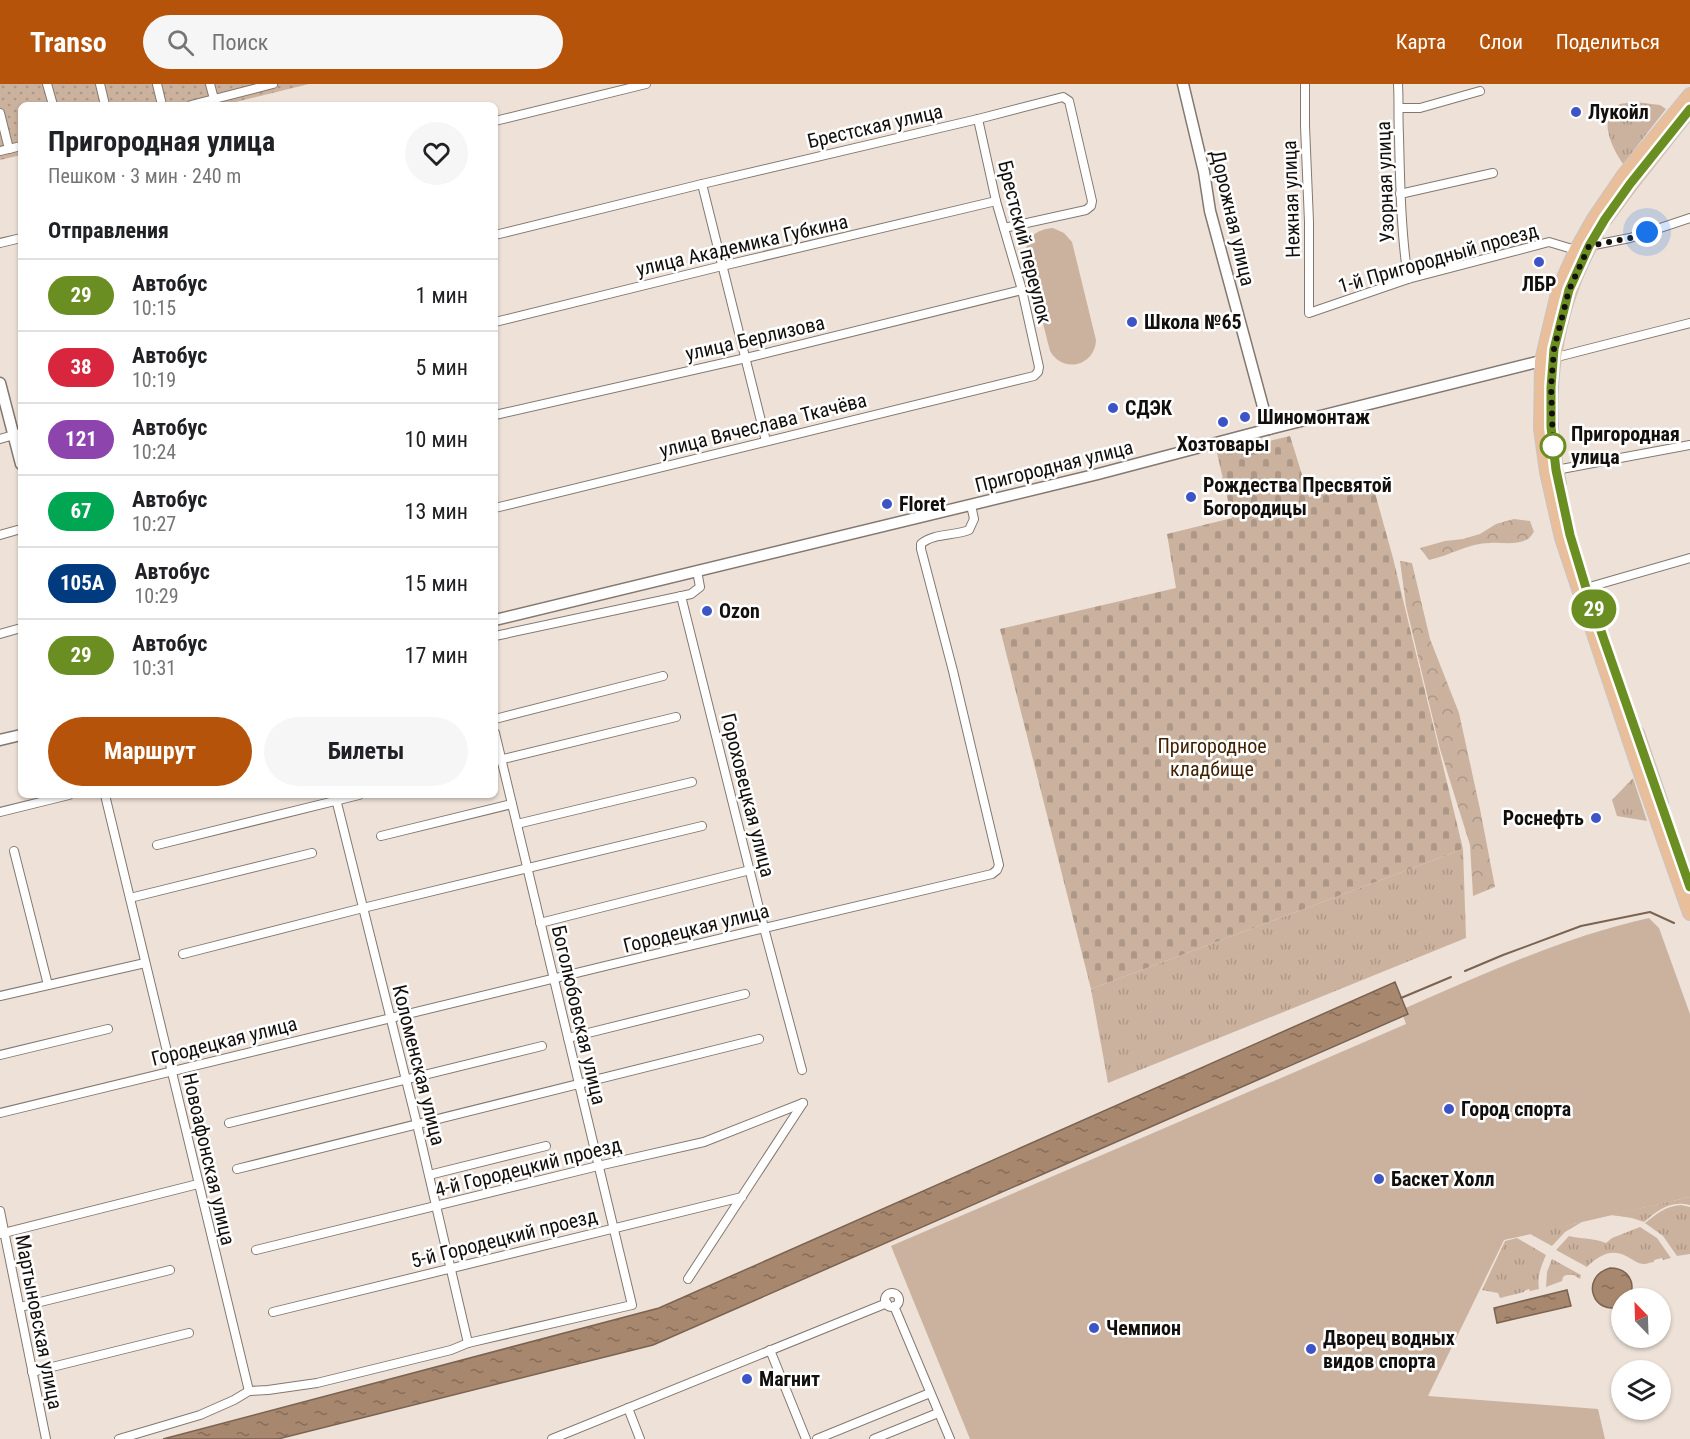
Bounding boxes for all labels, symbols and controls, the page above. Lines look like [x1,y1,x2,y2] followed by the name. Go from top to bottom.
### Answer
[143,15,563,69] search box
[30,26,107,59] text: Transo
[164,26,197,59] icon: search
[212,30,268,55] text: Поиск
[1396,30,1446,54] text: Карта
[1479,30,1523,54] text: Слои
[1556,30,1660,54] text: Поделиться
[805,99,945,153] street label: Брестская улица
[1588,100,1649,124] place label: Лукойл
[1569,105,1583,119] marker: Лукойл
[1371,121,1399,243] street label: Узорная улица
[405,122,468,185] button: heart
[48,125,275,158] text: Пригородная улица
[1277,140,1305,258] street label: Нежная улица
[1206,148,1260,288] street label: Дорожная улица
[993,158,1057,327] street label: Брестский переулок
[48,164,241,188] text: Пешком · 3 мин · 240 m
[634,209,850,281] street label: улица Академика Губкина
[1632,217,1662,247] your location
[48,218,169,243] text: Отправления
[1335,218,1541,298] street label: 1-й Пригородный проезд
[1532,255,1546,269] marker: ЛБР
[132,271,207,296] text: Автобус
[1522,272,1556,296] place label: ЛБР
[70,283,92,307] text: 29
[415,283,468,308] text: 1 мин
[132,296,176,320] text: 10:15
[683,310,827,366] street label: улица Берлизова
[1144,310,1242,334] place label: Школа №65
[1125,315,1139,329] marker: Школа №65
[132,343,207,368] text: Автобус
[70,355,92,379] text: 38
[415,355,468,380] text: 5 мин
[132,368,176,392] text: 10:19
[657,388,869,462] street label: улица Вячеслава Ткачёва
[1125,396,1173,420] place label: СДЭК
[1106,401,1120,415] marker: СДЭК
[1257,405,1370,429] place label: Шиномонтаж
[1238,410,1252,424] marker: Шиномонтаж
[132,415,207,440] text: Автобус
[1216,415,1230,429] marker: Хозтовары
[1571,422,1680,469] place label: Пригородная улица
[65,427,97,451] text: 121
[405,427,468,452] text: 10 мин
[1177,432,1269,456] place label: Хозтовары
[1540,433,1566,459] marker: Пригородная улица
[972,435,1136,497] street label: Пригородная улица
[132,440,176,464] text: 10:24
[1203,473,1392,520] place label: Рождества Пресвятой Богородицы
[132,487,207,512] text: Автобус
[1184,490,1198,504] marker: Рождества Пресвятой Богородицы
[899,492,946,516] place label: Floret
[880,497,894,511] marker: Floret
[70,499,92,523] text: 67
[405,499,468,524] text: 13 мин
[132,512,176,536] text: 10:27
[134,559,210,584] text: Автобус
[60,571,104,595] text: 105А
[405,571,468,596] text: 15 мин
[134,584,179,608] text: 10:29
[1567,590,1621,628] line badge: 29
[1583,597,1605,621] text: 29
[719,599,760,623] place label: Ozon
[700,604,714,618] marker: Ozon
[132,631,207,656] text: Автобус
[70,643,92,667] text: 29
[405,643,468,668] text: 17 мин
[132,656,176,680] text: 10:31
[716,711,780,879] street label: Гороховецкая улица
[48,717,252,786] button: Маршрут
[264,717,468,786] button: Билеты
[1157,734,1267,781] park label: Пригородное кладбище
[1503,806,1584,830] place label: Роснефть
[1589,811,1603,825] marker: Роснефть
[621,898,771,958] street label: Городецкая улица
[547,923,611,1107] street label: Боголюбовская улица
[387,982,451,1148] street label: Коломенская улица
[149,1011,299,1071] street label: Городецкая улица
[178,1071,240,1247] street label: Новоафонская улица
[1461,1097,1571,1121] place label: Город спорта
[1442,1102,1456,1116] marker: Город спорта
[432,1132,624,1202] street label: 4-й Городецкий проезд
[1391,1167,1494,1191] place label: Баскет Холл
[1372,1172,1386,1186] marker: Баскет Холл
[408,1203,600,1273] street label: 5-й Городецкий проезд
[10,1233,68,1411] street label: Мартыновская улица
[1611,1288,1671,1348] north arrow
[1611,1288,1671,1420] map controls
[1106,1316,1181,1340] place label: Чемпион
[1087,1321,1101,1335] marker: Чемпион
[1323,1326,1455,1373] place label: Дворец водных видов спорта
[1304,1342,1318,1356] marker: Дворец водных видов спорта
[1611,1360,1671,1420] button: layers
[759,1367,820,1391] place label: Магнит
[740,1372,754,1386] marker: Магнит

